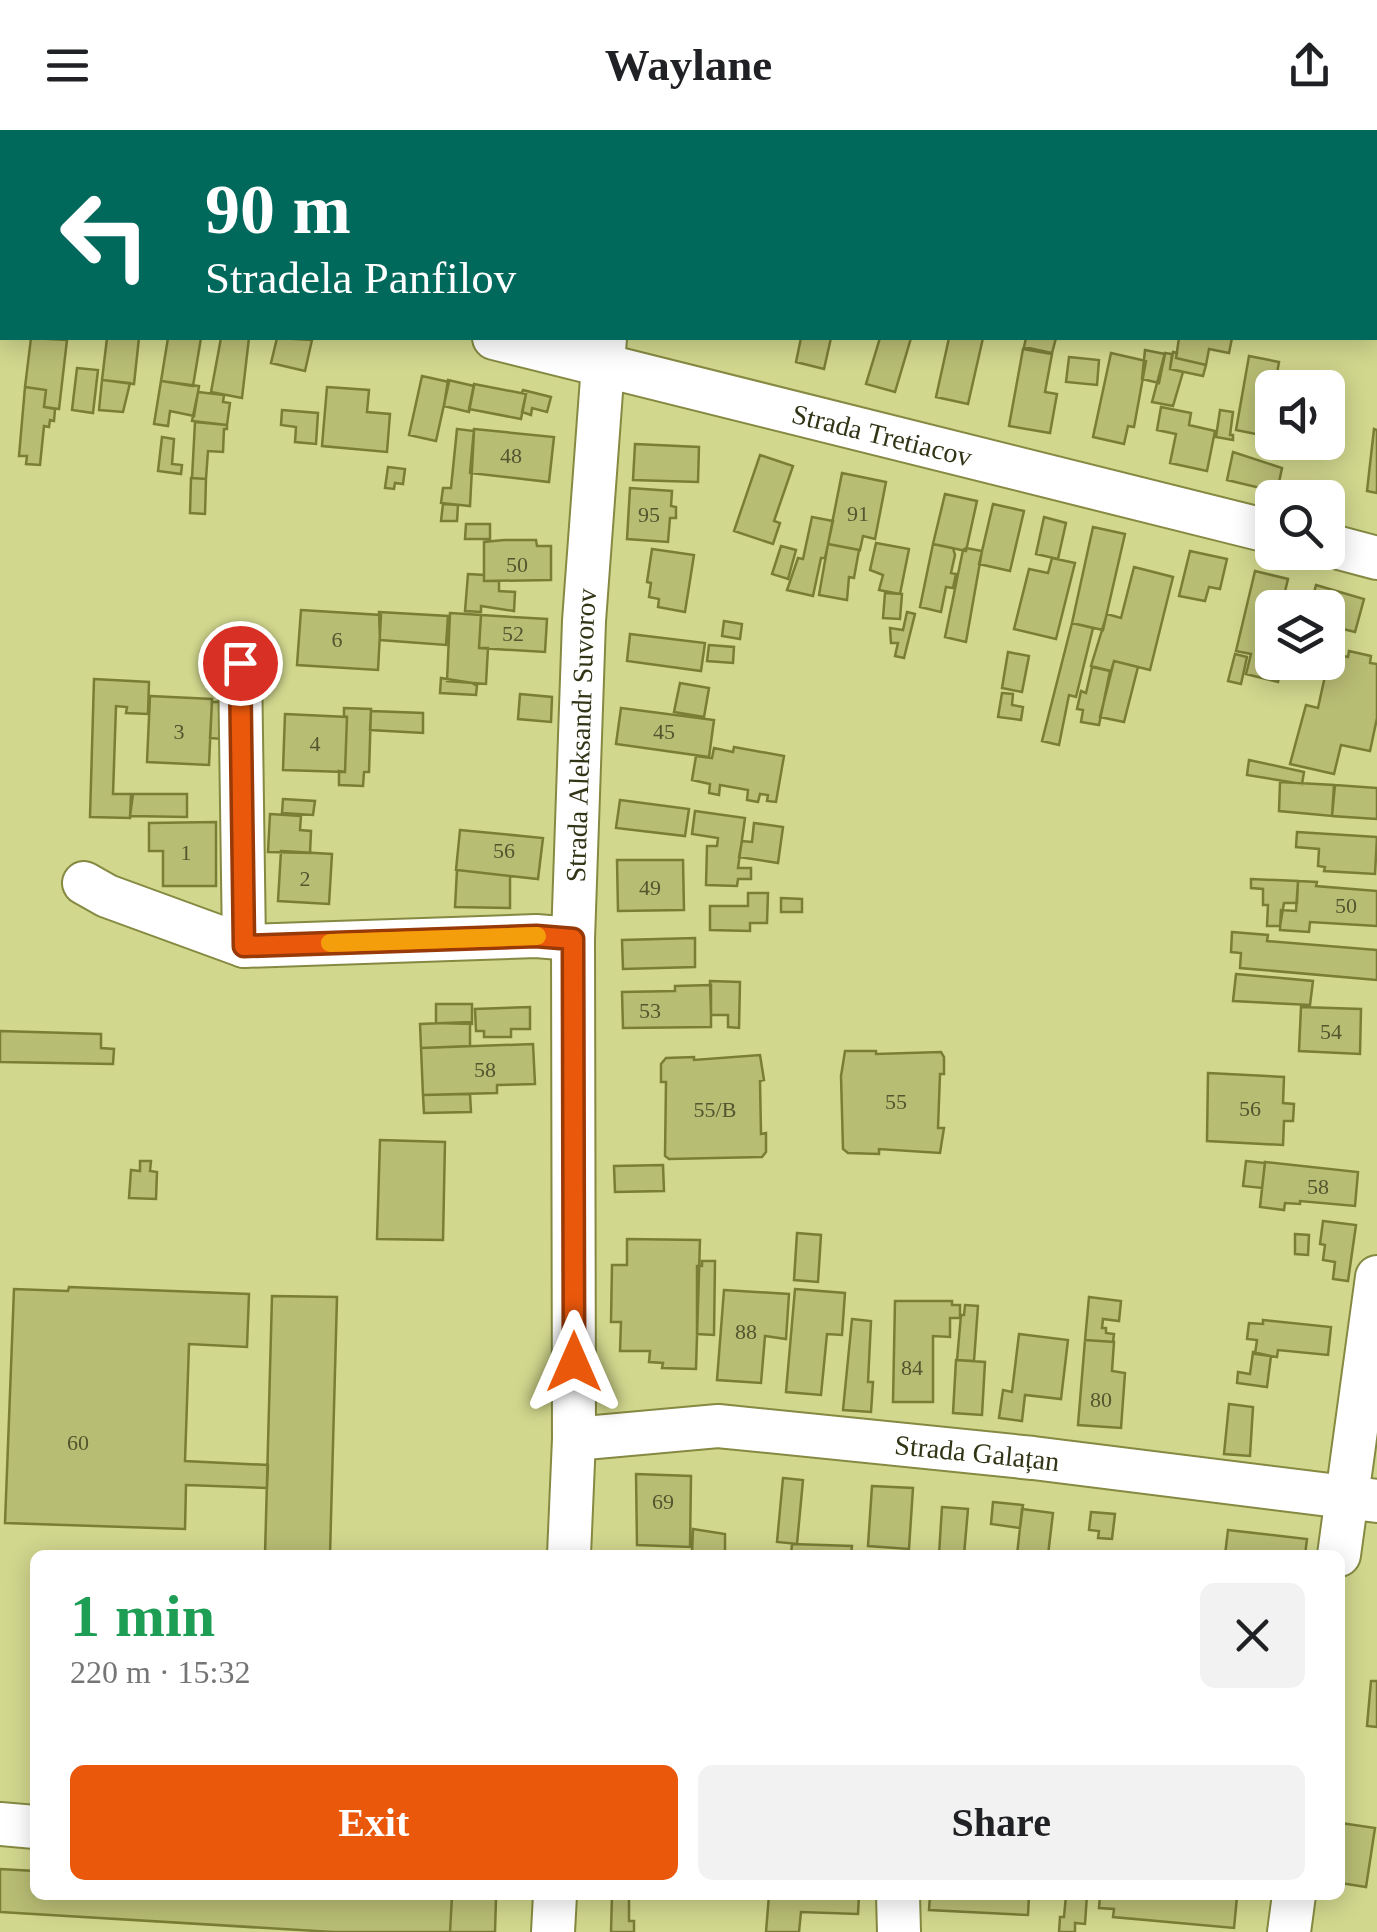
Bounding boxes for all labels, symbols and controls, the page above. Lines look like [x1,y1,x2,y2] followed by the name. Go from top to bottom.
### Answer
[40,38,95,93] icon: menu
[1282,38,1337,93] icon: share
[605,40,772,90] text: Waylane
[40,170,170,300] icon: left
[205,171,351,248] text: 90 m
[205,253,516,303] text: Stradela Panfilov
[1255,370,1345,680] map controls
[1255,370,1345,460] button: sound
[789,398,975,473] street label: Strada Tretiacov
[500,443,522,468] house number: 48
[1255,480,1345,570] button: search
[847,501,869,526] house number: 91
[638,502,660,527] house number: 95
[506,552,528,577] house number: 50
[560,587,602,883] street label: Strada Aleksandr Suvorov
[1255,590,1345,680] button: layers
[198,621,283,706] pin
[502,621,524,646] house number: 52
[332,627,343,652] house number: 6
[213,636,268,691] icon: arrive
[174,719,185,744] house number: 3
[653,719,675,744] house number: 45
[310,731,321,756] house number: 4
[493,838,515,863] house number: 56
[181,840,192,865] house number: 1
[300,866,311,891] house number: 2
[639,875,661,900] house number: 49
[1335,893,1357,918] house number: 50
[639,998,661,1023] house number: 53
[1320,1019,1342,1044] house number: 54
[474,1057,496,1082] house number: 58
[885,1089,907,1114] house number: 55
[1239,1096,1261,1121] house number: 56
[694,1097,736,1122] house number: 55/B
[1307,1174,1329,1199] house number: 58
[522,1310,626,1414] position arrow
[735,1319,757,1344] house number: 88
[901,1355,923,1380] house number: 84
[1090,1387,1112,1412] house number: 80
[893,1429,1061,1477] street label: Strada Galațan
[67,1430,89,1455] house number: 60
[652,1489,674,1514] house number: 69
[70,1583,215,1649] text: 1 min
[1200,1583,1305,1688] button: close
[70,1654,250,1690] text: 220 m · 15:32
[70,1765,678,1880] button: Exit
[698,1765,1305,1880] button: Share

